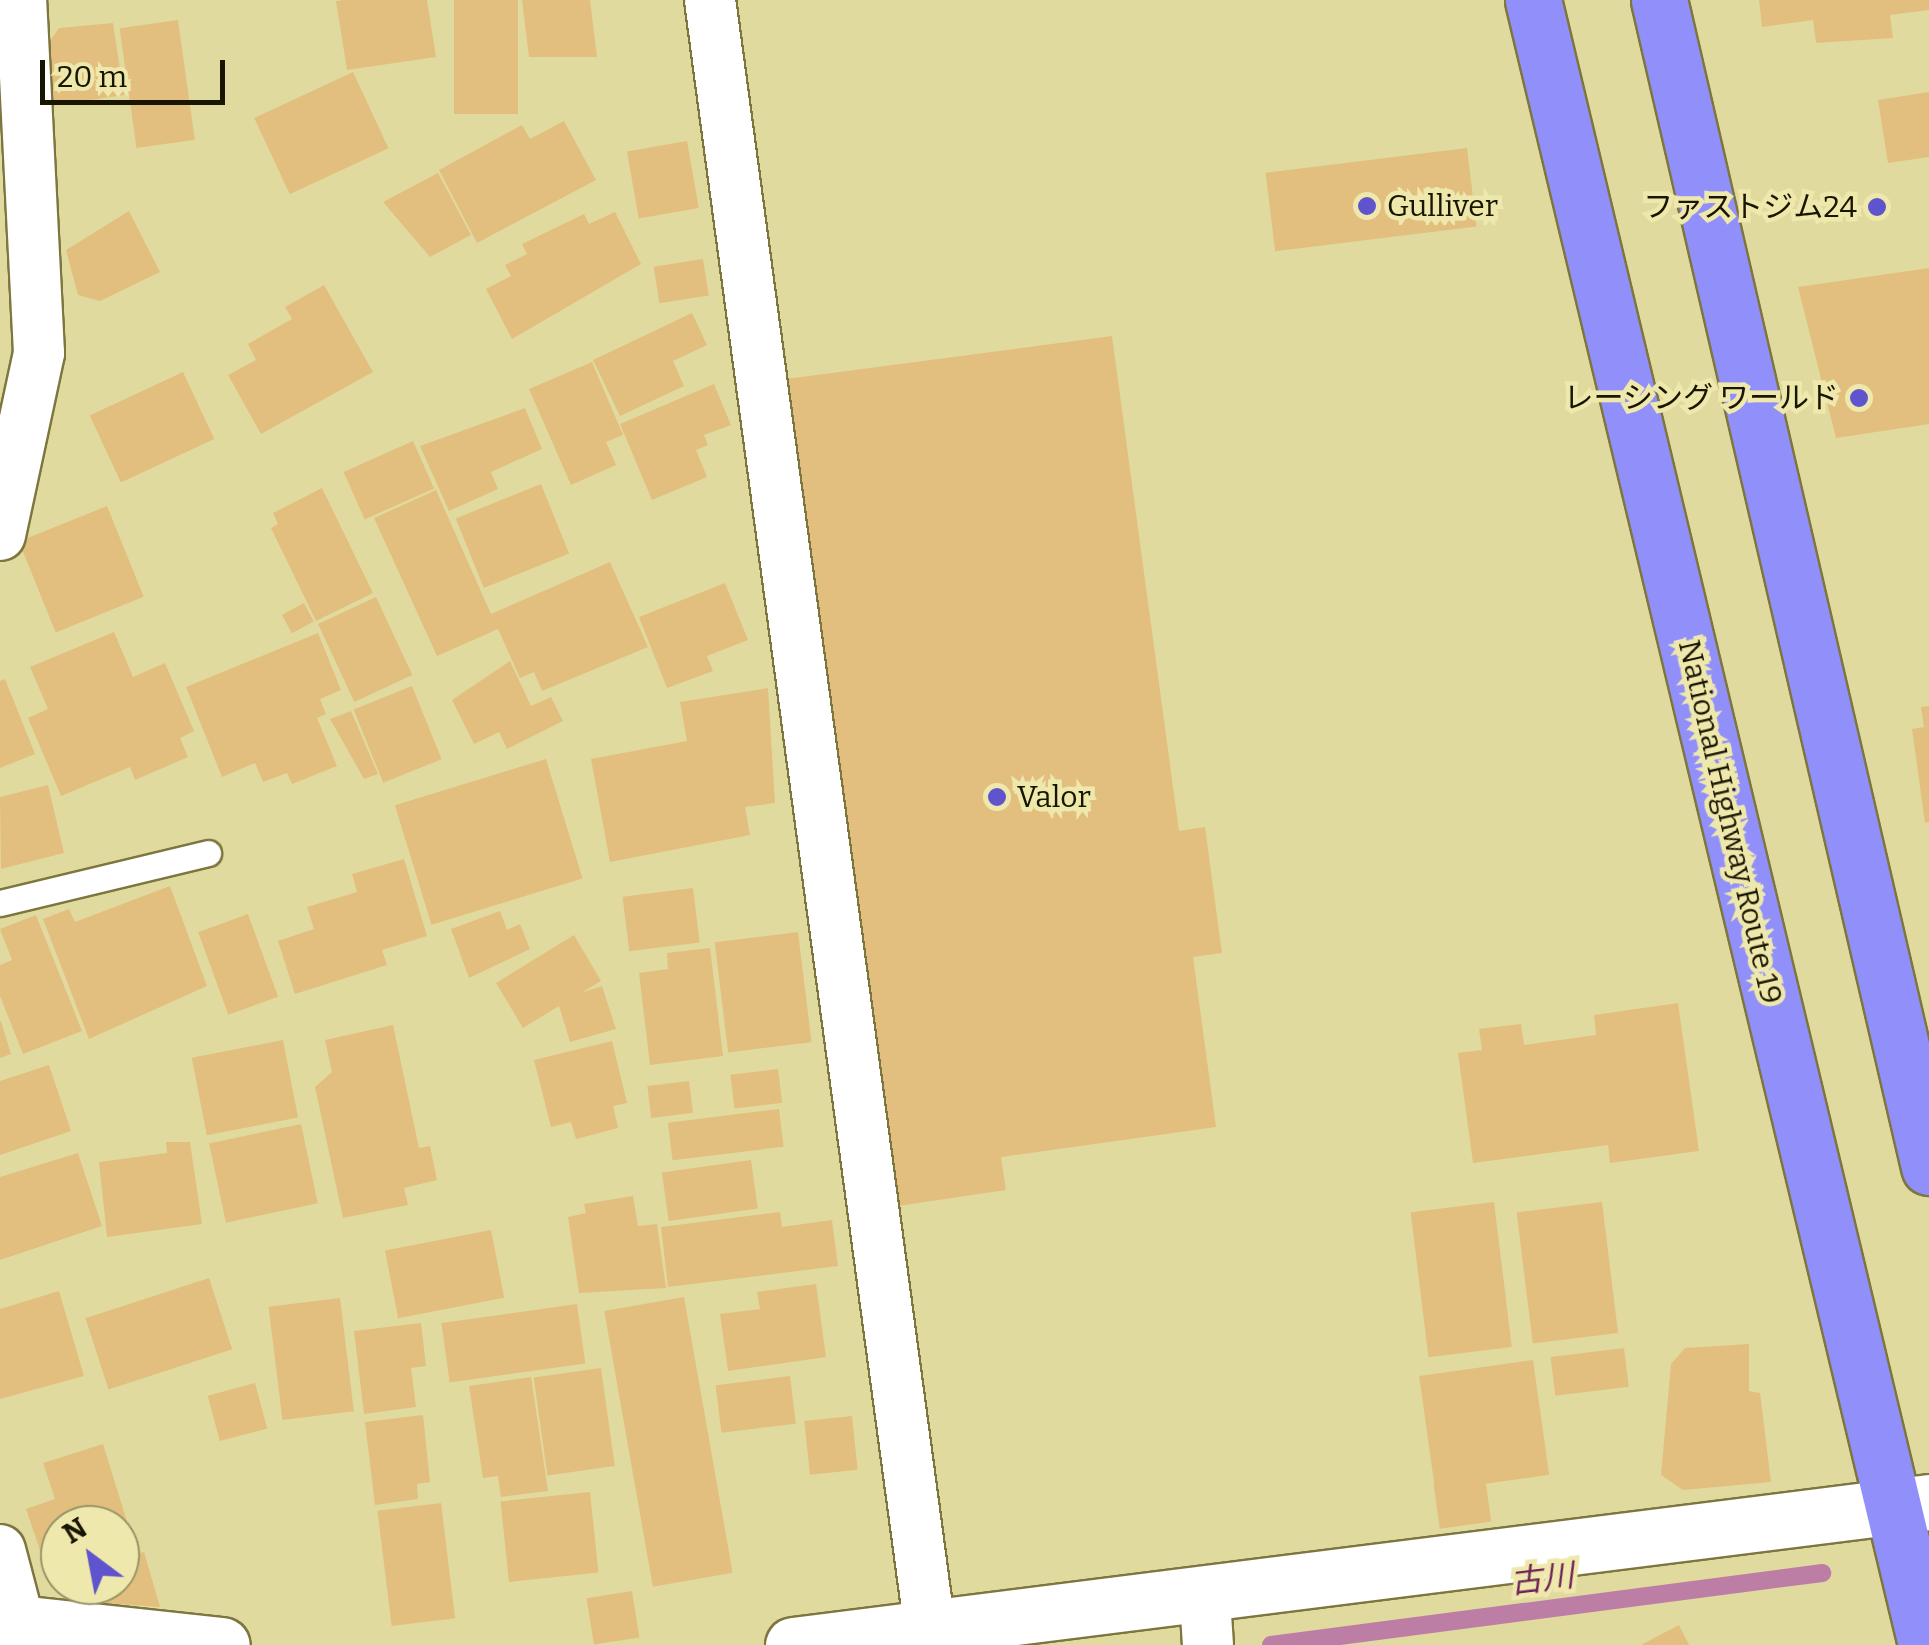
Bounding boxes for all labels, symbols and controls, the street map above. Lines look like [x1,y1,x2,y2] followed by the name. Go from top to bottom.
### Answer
[45,40,230,102] scale bar
[57,59,127,95] text: 20 m
[1387,188,1498,224] place label: Gulliver
[1643,189,1857,225] place label: ファストジム24
[1356,195,1378,217] marker: Gulliver
[1866,196,1888,218] marker: ファストジム24
[1563,380,1839,416] place label: レーシング ワールド
[1848,387,1870,409] marker: レーシング ワールド
[1671,637,1789,1007] street label: National Highway Route 19
[1017,779,1091,815] place label: Valor
[986,786,1008,808] marker: Valor
[40,1505,140,1605] north arrow
[57,1511,93,1551] text: N
[1508,1556,1576,1602] water label: 古川

